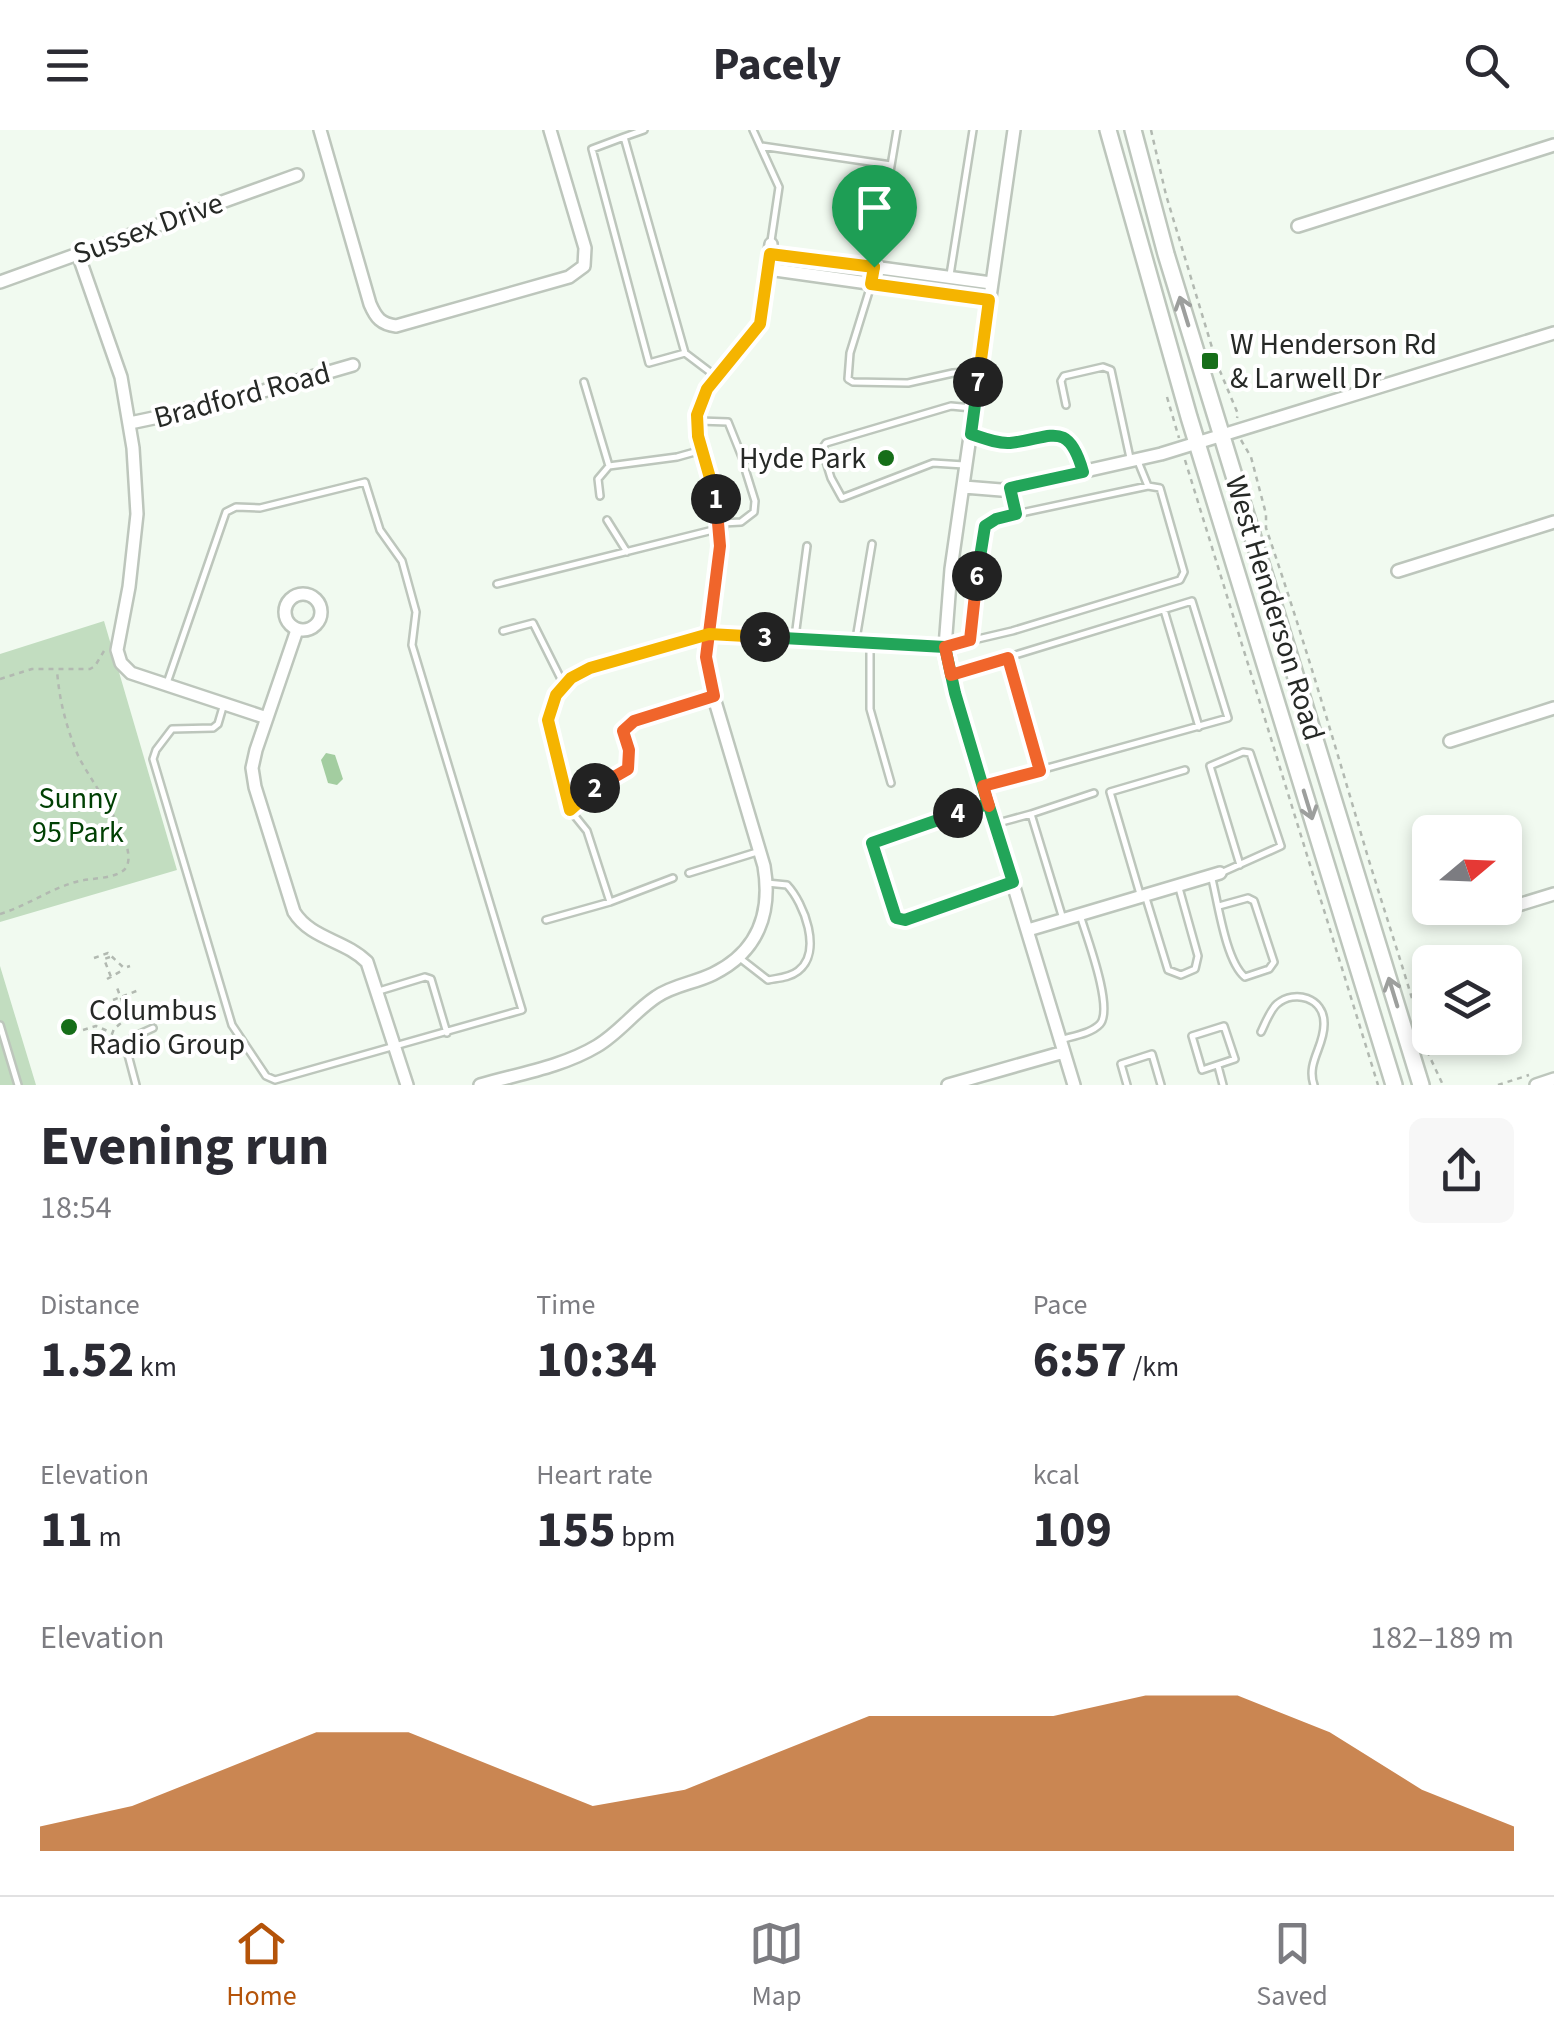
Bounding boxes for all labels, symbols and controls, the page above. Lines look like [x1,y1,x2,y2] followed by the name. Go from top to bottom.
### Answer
[713,33,841,97] text: Pacely
[40,38,95,93] icon: menu
[1459,38,1514,93] icon: search
[832,165,917,268] pin
[847,180,902,235] icon: arrive
[67,181,229,275] street label: Sussex Drive
[1174,295,1192,327] one-way arrow
[1230,323,1437,400] place label: W Henderson Rd & Larwell Dr
[1199,350,1221,372] marker: W Henderson Rd & Larwell Dr
[149,351,335,440] street label: Bradford Road
[953,357,1003,407] pin: 7
[971,362,985,402] text: 7
[739,437,866,480] place label: Hyde Park
[875,447,897,469] marker: Hyde Park
[1214,470,1335,746] street label: West Henderson Road
[691,474,741,524] pin: 1
[709,479,723,519] text: 1
[952,551,1002,601] pin: 6
[970,556,984,596] text: 6
[740,612,790,662] pin: 3
[758,617,772,657] text: 3
[570,763,620,813] pin: 2
[588,768,602,808] text: 2
[32,777,124,854] park label: Sunny 95 Park
[933,788,983,838] pin: 4
[1300,789,1318,821] one-way arrow
[951,793,965,833] text: 4
[1412,815,1522,925] north arrow
[1412,815,1522,1055] map controls
[1412,945,1522,1055] button: layers
[1383,977,1401,1008] one-way arrow
[89,989,245,1066] place label: Columbus Radio Group
[58,1016,80,1038] marker: Columbus Radio Group
[40,1108,329,1186] text: Evening run
[1409,1118,1514,1223] button: share
[40,1185,112,1231] text: 18:54
[40,1285,140,1325] text: Distance
[536,1285,595,1325] text: Time
[1033,1285,1088,1325] text: Pace
[40,1325,134,1396] text: 1.52
[536,1325,657,1396] text: 10:34
[1033,1325,1127,1396] text: 6:57
[134,1347,177,1387] text: km
[1127,1347,1179,1387] text: /km
[40,1455,149,1495] text: Elevation
[536,1455,653,1495] text: Heart rate
[1033,1455,1080,1495] text: kcal
[40,1495,93,1566] text: 11
[536,1495,616,1566] text: 155
[1033,1495,1112,1566] text: 109
[93,1517,122,1557] text: m
[616,1517,675,1557] text: bpm
[40,1615,165,1661] text: Elevation
[1370,1615,1514,1661] text: 182–189 m
[226,1916,297,2016] tab: Home
[749,1916,804,2016] tab: Map
[1256,1916,1328,2016] tab: Saved

